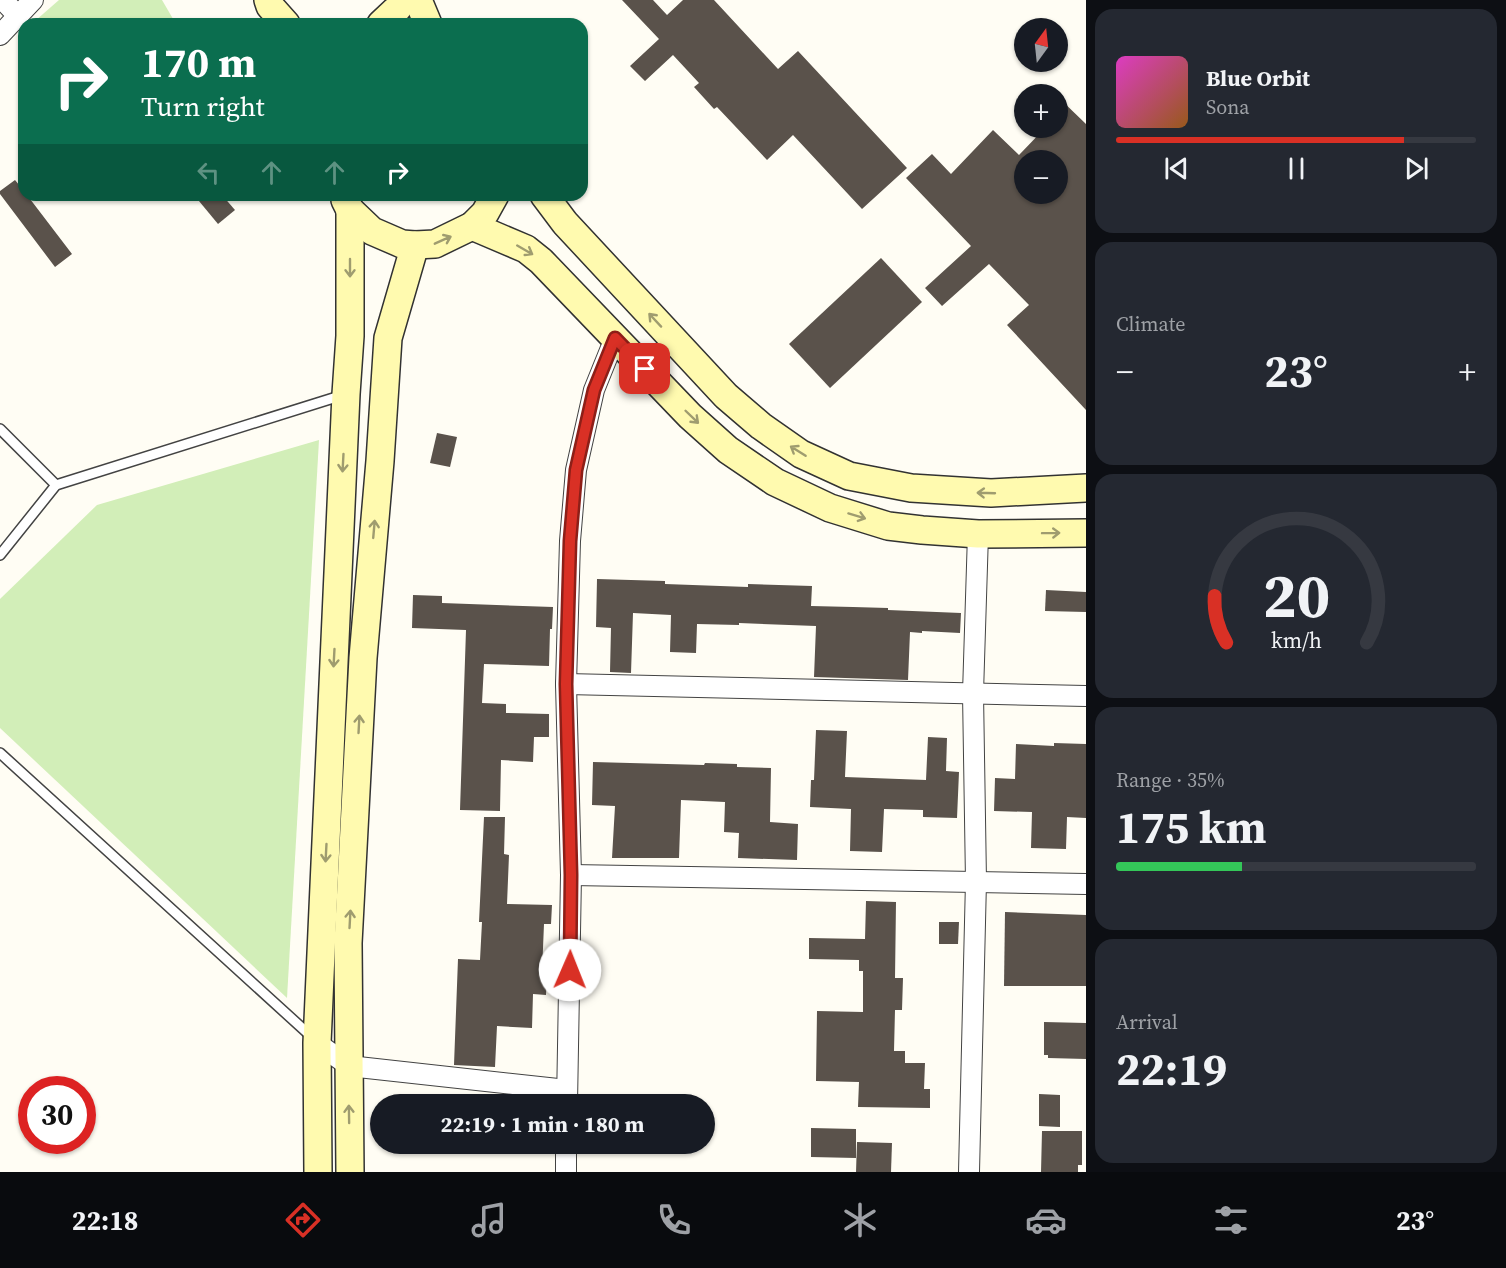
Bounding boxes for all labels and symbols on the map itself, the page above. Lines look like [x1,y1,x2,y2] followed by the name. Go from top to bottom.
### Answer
[1014,18,1068,72] north arrow
[433,234,451,245] one-way arrow
[516,244,533,256] one-way arrow
[344,258,356,278] one-way arrow
[648,313,662,328] one-way arrow
[619,343,670,394] pin
[684,410,699,424] one-way arrow
[790,445,807,457] one-way arrow
[337,453,348,473] one-way arrow
[976,487,996,498] one-way arrow
[847,511,866,522] one-way arrow
[369,520,380,540] one-way arrow
[1040,527,1060,539] one-way arrow
[329,648,340,668] one-way arrow
[354,714,365,734] one-way arrow
[320,842,331,862] one-way arrow
[344,909,355,929] one-way arrow
[538,938,602,1002] position arrow
[18,1076,96,1154] speed limit sign: 30
[343,1104,355,1124] one-way arrow

